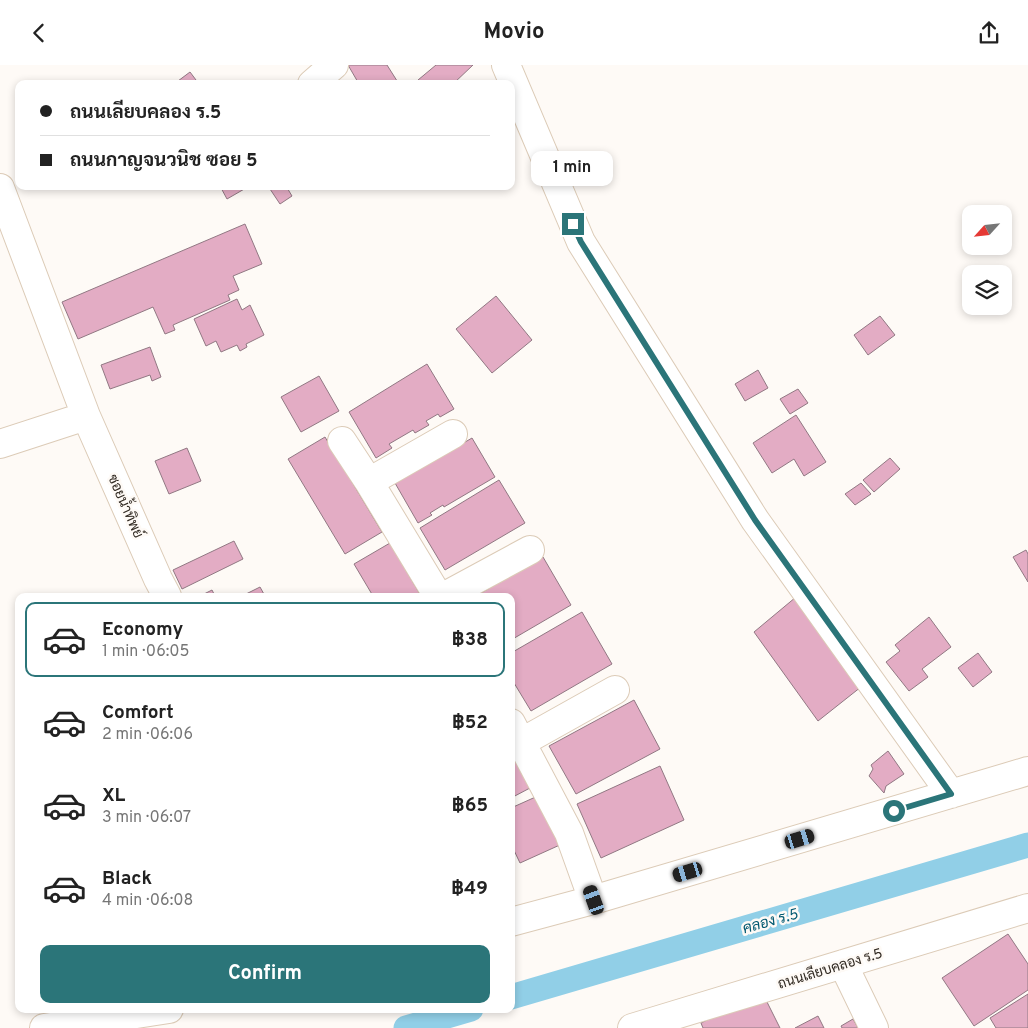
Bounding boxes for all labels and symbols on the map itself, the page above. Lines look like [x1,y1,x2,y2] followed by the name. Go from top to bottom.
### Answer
[532,151,614,187] callout: 1 min
[962,205,1012,255] north arrow
[562,213,584,235] route end
[103,470,151,541] street label: ซอยน้ำทิพย์
[883,800,905,822] route start
[783,827,816,851] car
[671,860,704,884] car
[581,883,606,917] car
[741,905,801,939] water label: คลอง ร.5
[775,944,885,993] street label: ถนนเลียบคลอง ร.5

